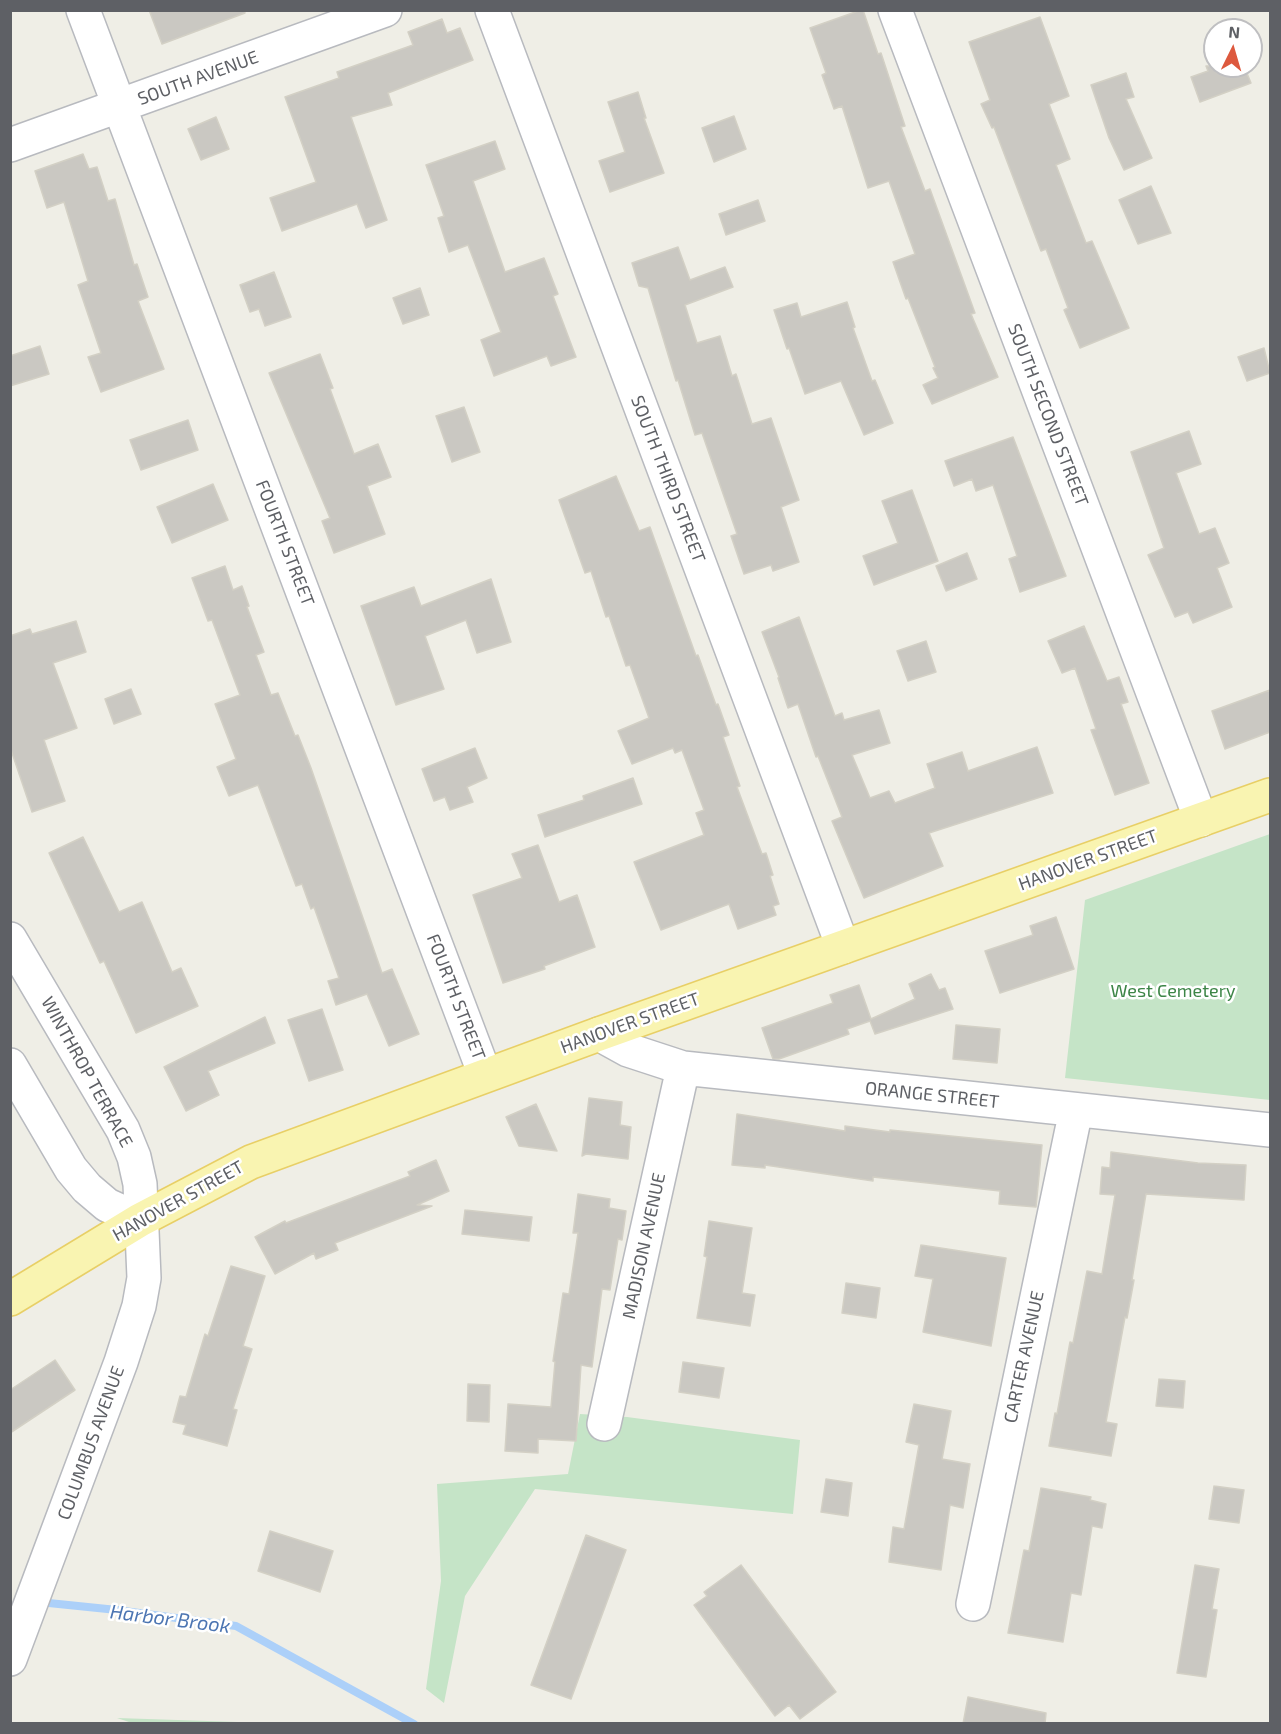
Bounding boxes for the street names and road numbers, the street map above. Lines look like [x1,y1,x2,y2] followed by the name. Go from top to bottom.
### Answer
[135,46,261,110] street label: SOUTH AVENUE
[1003,321,1093,509] street label: SOUTH SECOND STREET
[626,392,710,566] street label: SOUTH THIRD STREET
[251,477,319,609] street label: FOURTH STREET
[1016,825,1160,895] street label: HANOVER STREET
[422,931,490,1063] street label: FOURTH STREET
[558,988,702,1058] street label: HANOVER STREET
[37,993,137,1151] street label: WINTHROP TERRACE
[864,1077,1000,1113] street label: ORANGE STREET
[109,1156,247,1246] street label: HANOVER STREET
[618,1171,670,1321] street label: MADISON AVENUE
[999,1289,1049,1425] street label: CARTER AVENUE
[53,1363,129,1523] street label: COLUMBUS AVENUE

